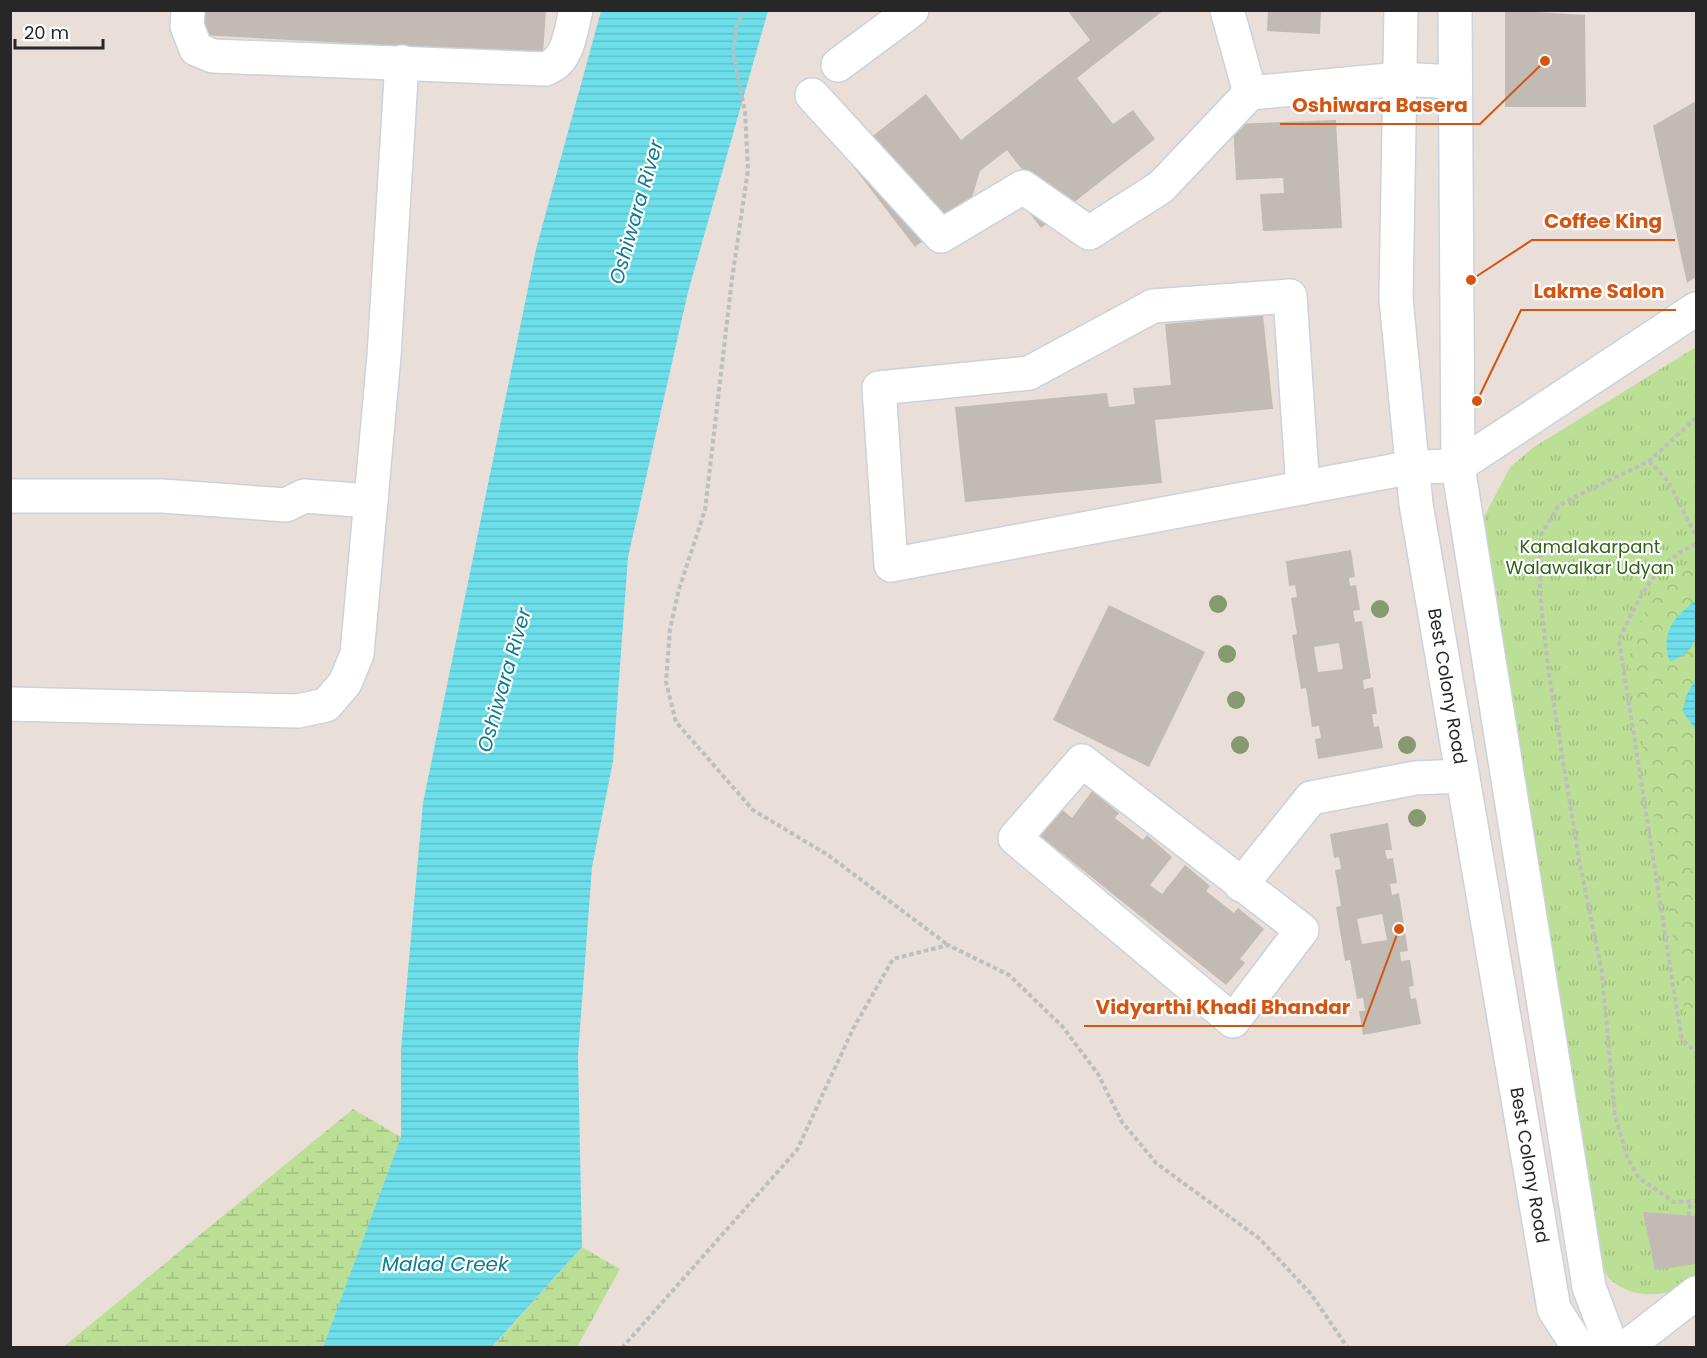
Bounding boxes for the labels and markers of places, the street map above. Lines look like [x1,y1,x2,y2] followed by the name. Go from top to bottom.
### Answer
[1280,86,1480,124] callout: Oshiwara Basera
[1532,202,1675,240] callout: Coffee King
[1521,272,1676,310] callout: Lakme Salon
[1084,988,1363,1026] callout: Vidyarthi Khadi Bhandar

